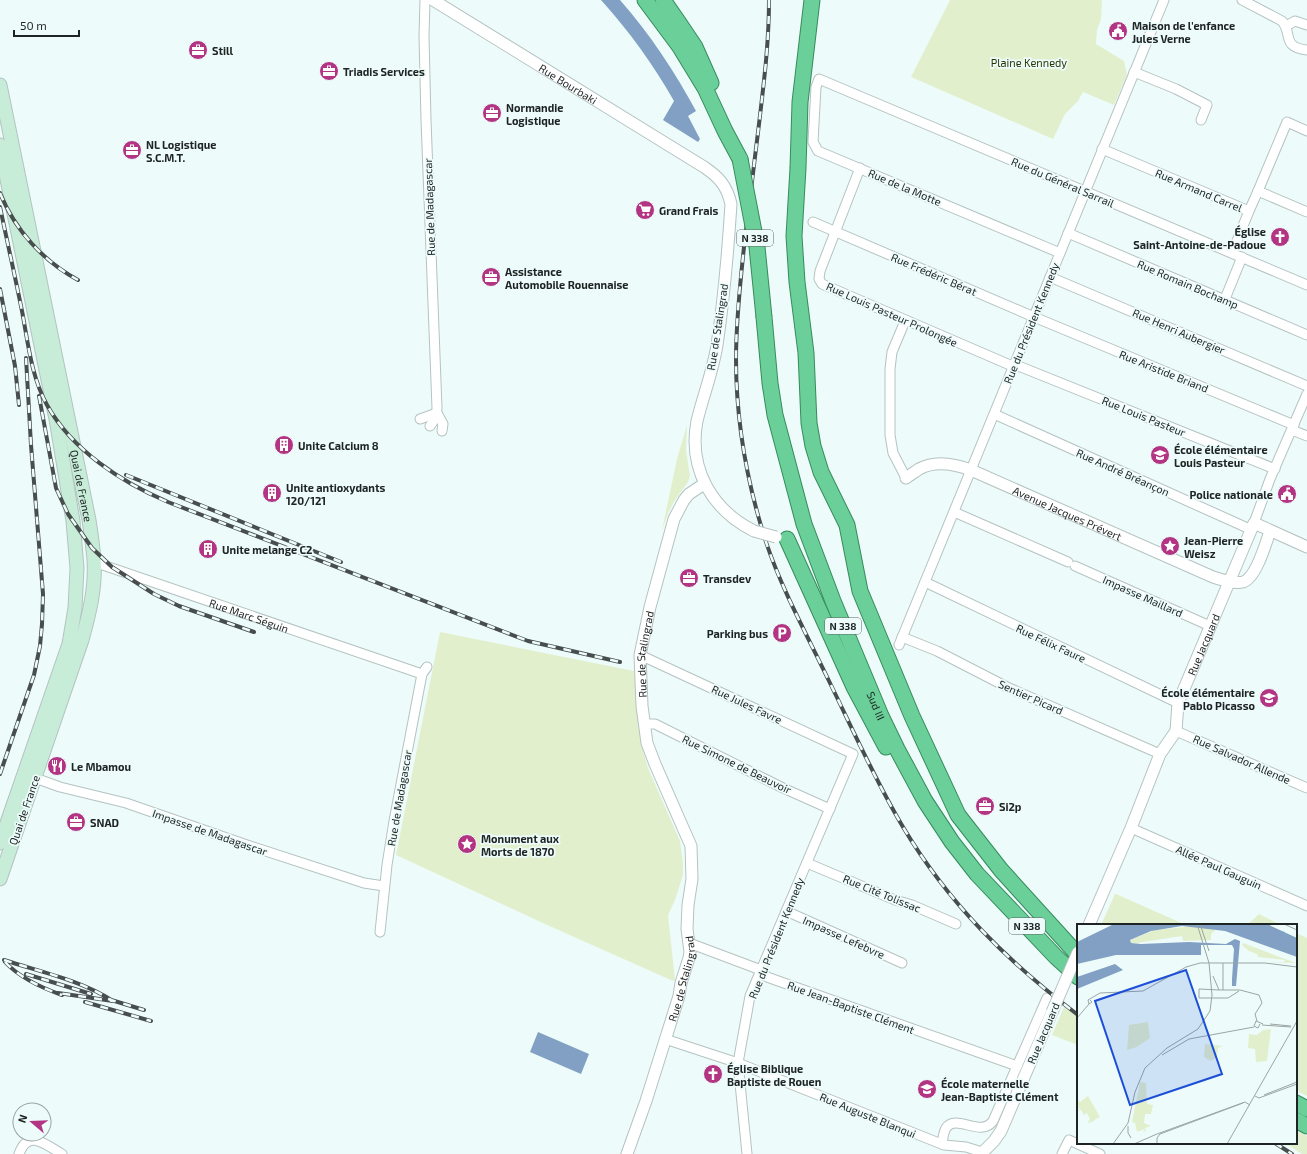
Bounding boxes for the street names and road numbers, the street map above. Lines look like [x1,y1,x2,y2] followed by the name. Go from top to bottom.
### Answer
[537,61,600,106] street label: Rue Bourbaki
[1010,154,1117,210] street label: Rue du Général Sarrail
[421,157,437,256] street label: Rue de Madagascar
[867,166,944,208] street label: Rue de la Motte
[1153,166,1245,215] street label: Rue Armand Carrel
[737,230,773,246] road number: N 338
[889,250,979,298] street label: Rue Frédéric Bérat
[1135,257,1241,311] street label: Rue Romain Bochamp
[1001,260,1061,386] street label: Rue du Président Kennedy
[824,279,960,349] street label: Rue Louis Pasteur Prolongée
[704,283,730,371] street label: Rue de Stalingrad
[1131,306,1228,357] street label: Rue Henri Aubergier
[1118,347,1210,395] street label: Rue Aristide Briand
[1100,393,1188,439] street label: Rue Louis Pasteur
[1074,446,1172,499] street label: Rue André Bréançon
[67,448,96,523] street label: Quai de France
[1011,483,1124,542] street label: Avenue Jacques Prévert
[1101,573,1185,619] street label: Impasse Maillard
[208,595,291,635] street label: Rue Marc Séguin
[634,609,656,698] street label: Rue de Stalingrad
[1184,612,1222,677] street label: Rue Jacquard
[825,618,861,634] road number: N 338
[1014,621,1088,665] street label: Rue Félix Faure
[997,677,1065,717] street label: Sentier Picard
[710,682,784,726] street label: Rue Jules Favre
[865,689,888,722] street label: Sud III
[680,732,794,796] street label: Rue Simone de Beauvoir
[1191,732,1293,786] street label: Rue Salvador Allende
[384,748,414,847] street label: Rue de Madagascar
[6,773,43,847] street label: Quai de France
[151,806,270,858] street label: Impasse de Madagascar
[1174,842,1264,892] street label: Allée Paul Gauguin
[841,871,923,915] street label: Rue Cité Tolissac
[746,875,806,1001] street label: Rue du Président Kennedy
[801,913,887,961] street label: Impasse Lefebvre
[1009,918,1045,934] road number: N 338
[665,935,697,1023] street label: Rue de Stalingrad
[786,978,916,1036] street label: Rue Jean-Baptiste Clément
[1024,1000,1062,1066] street label: Rue Jacquard
[818,1090,918,1140] street label: Rue Auguste Blanqui

